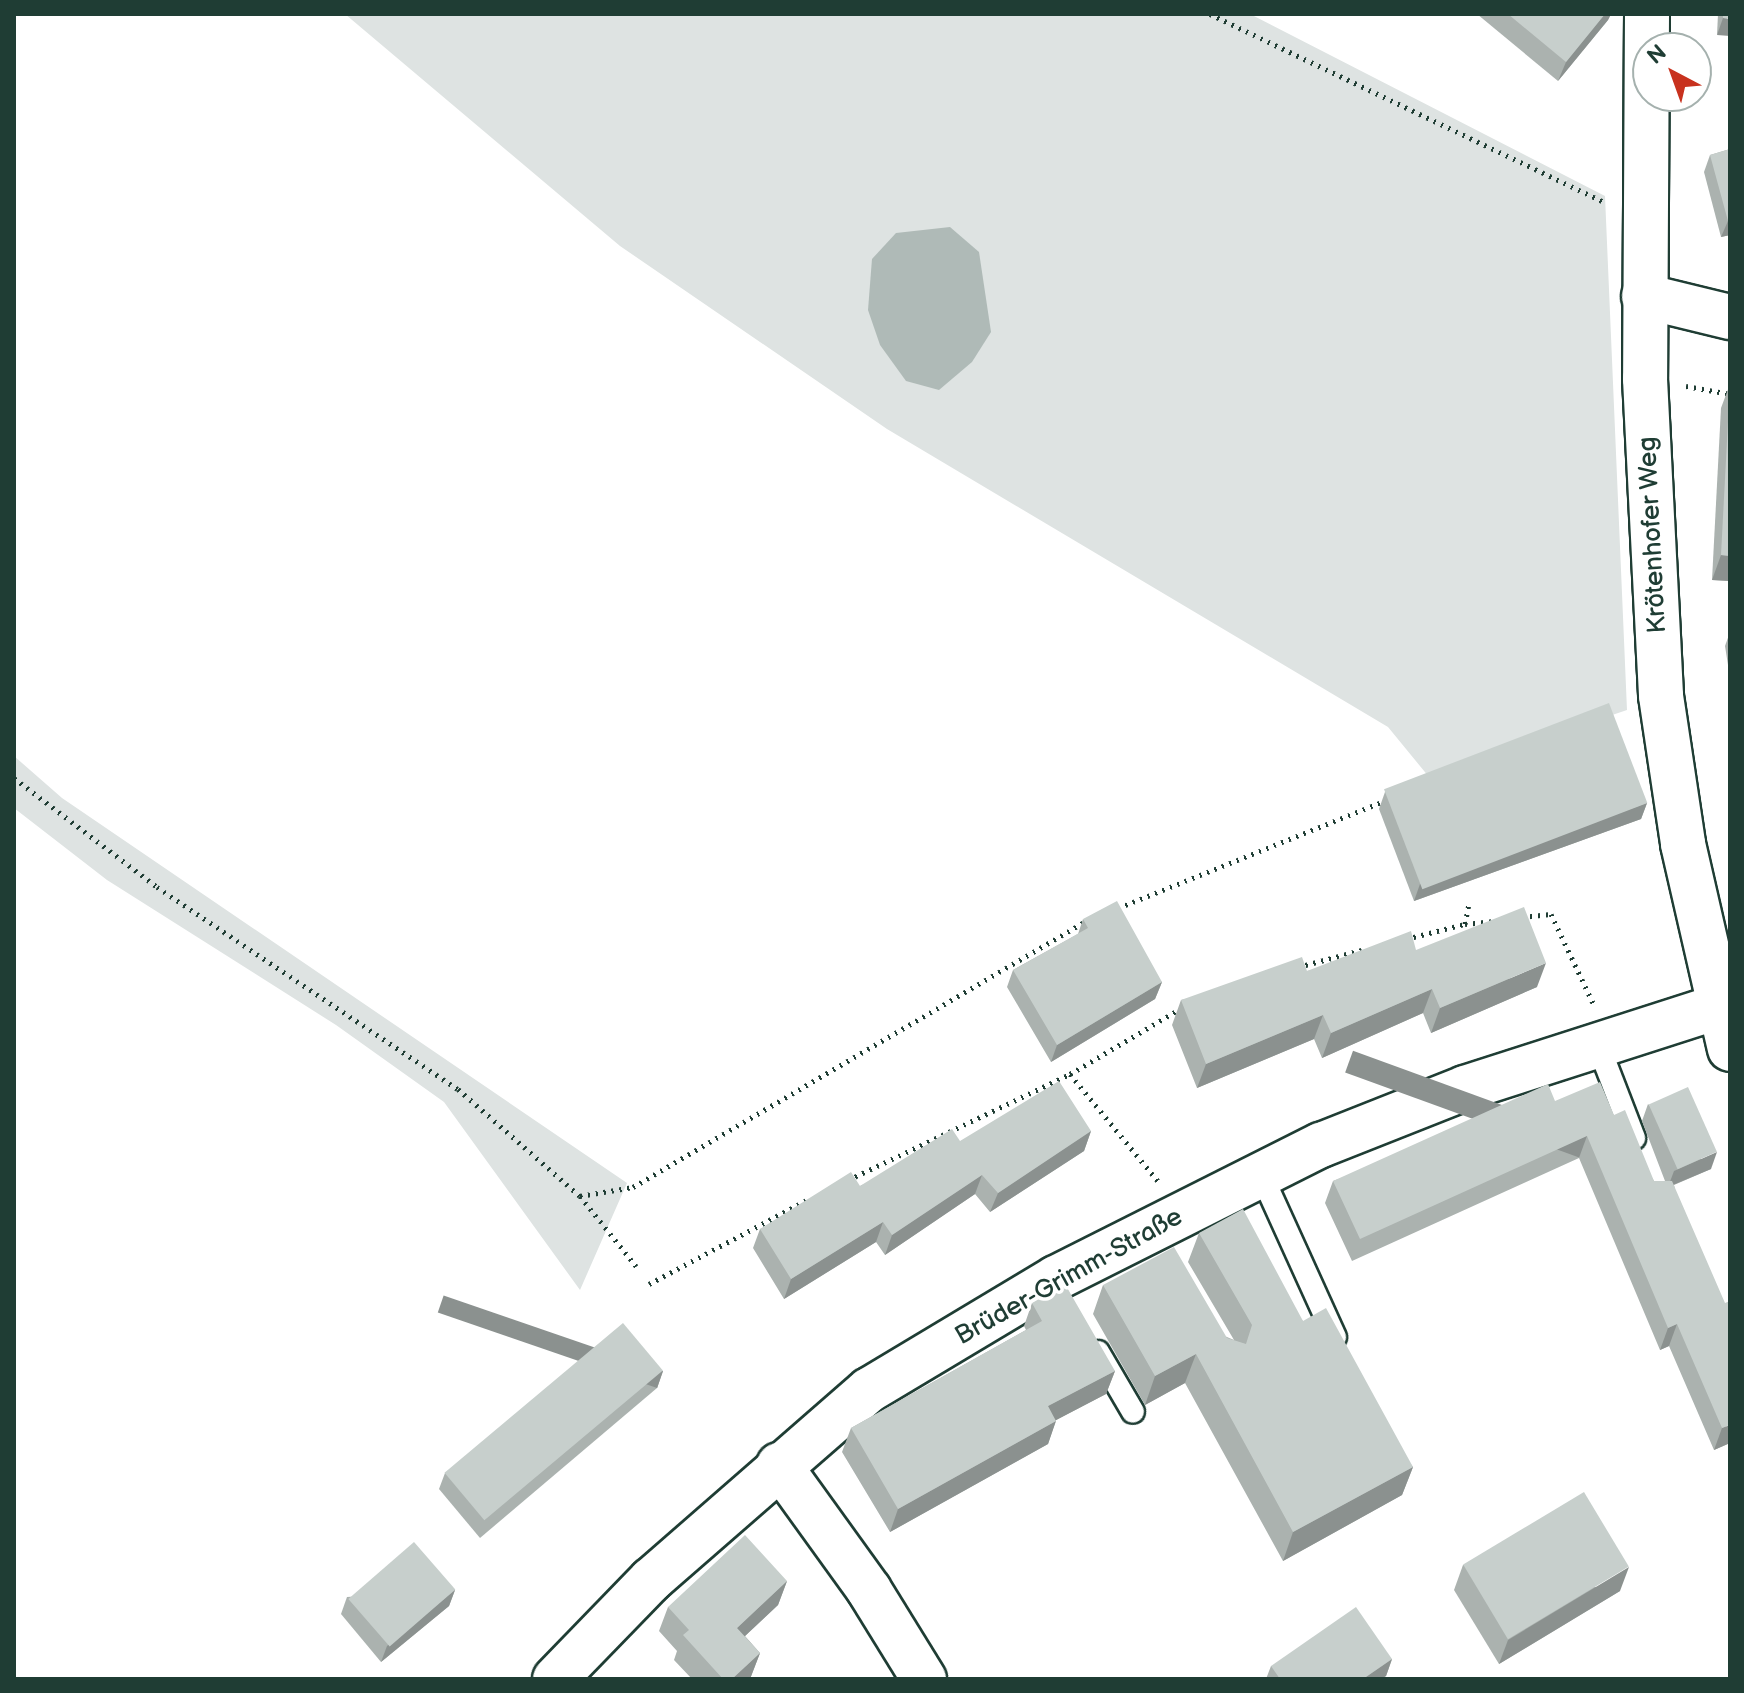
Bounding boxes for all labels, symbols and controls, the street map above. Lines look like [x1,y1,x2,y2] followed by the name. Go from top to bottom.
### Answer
[1632,32,1712,112] north arrow
[1642,39,1672,71] text: N
[1632,435,1674,635] street label: Krötenhofer Weg
[950,1202,1188,1352] street label: Brüder-Grimm-Straße

